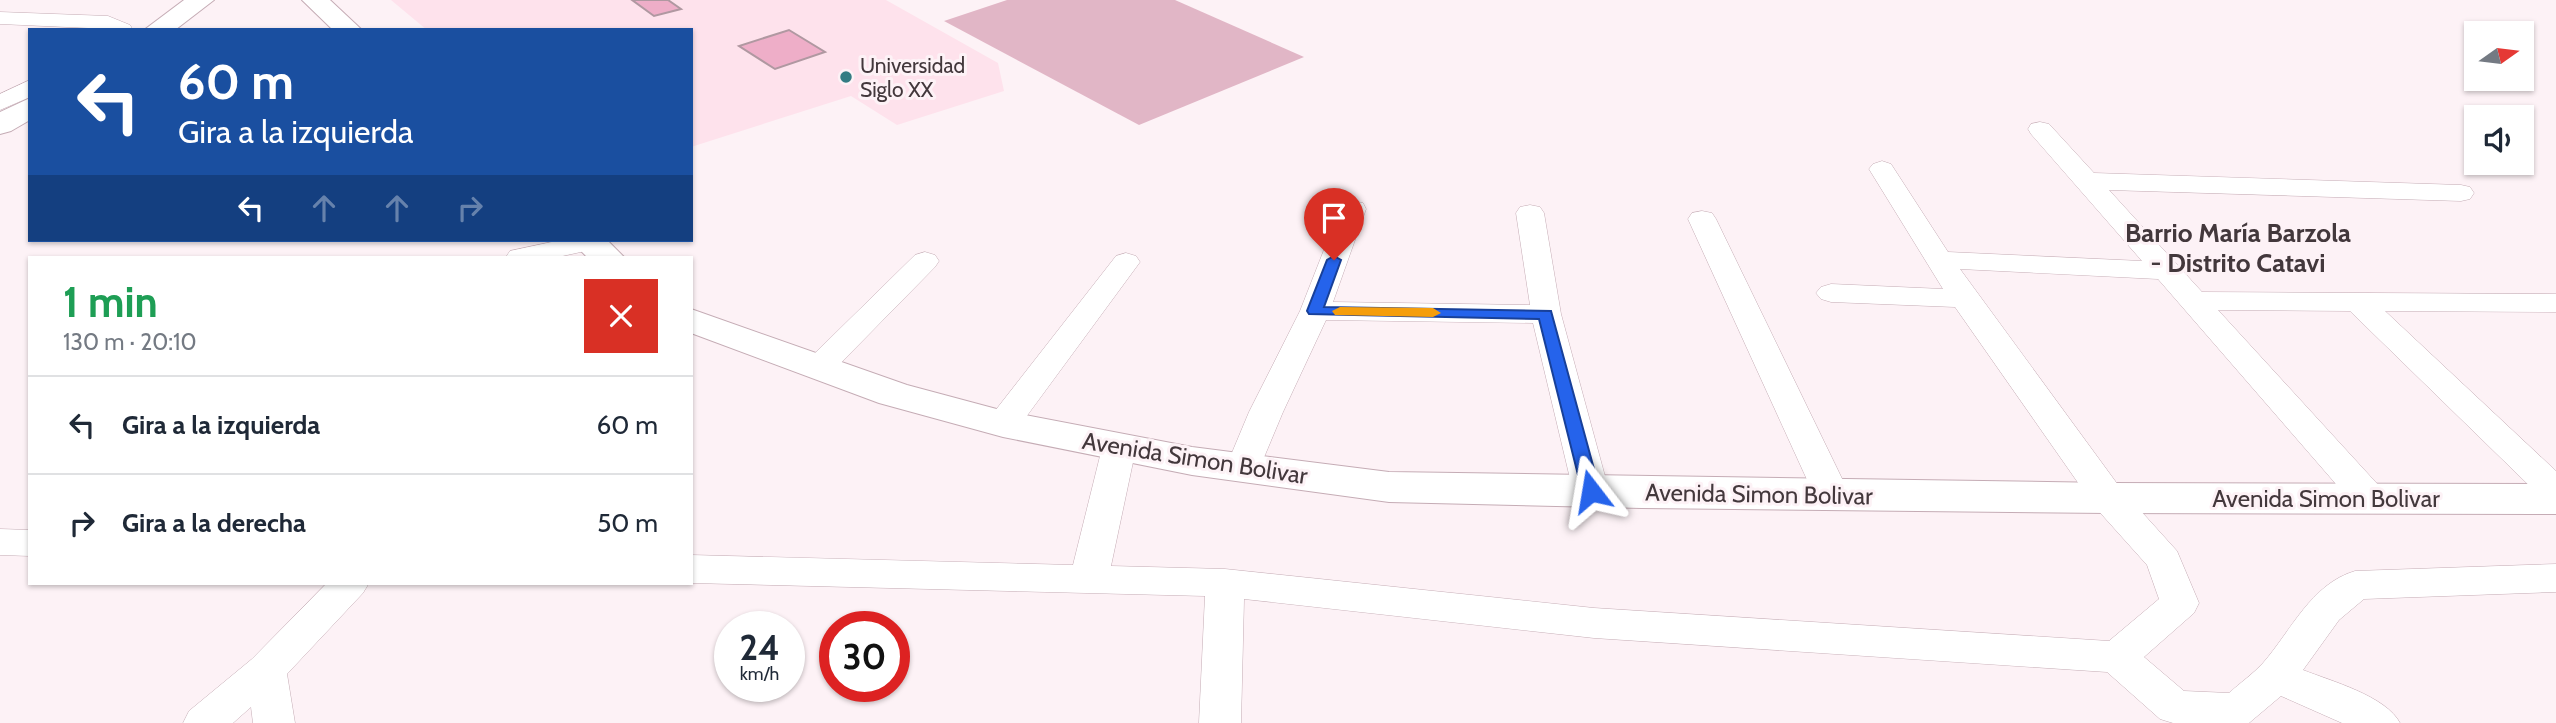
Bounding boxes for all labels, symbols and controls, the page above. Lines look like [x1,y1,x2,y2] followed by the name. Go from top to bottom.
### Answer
[2464,21,2534,91] north arrow
[2464,21,2534,175] map controls
[178,52,294,111] text: 60 m
[860,53,965,102] place label: Universidad Siglo XX
[63,56,154,147] icon: left
[838,69,854,85] marker: Universidad Siglo XX
[2464,105,2534,175] button: sound
[178,112,413,151] text: Gira a la izquierda
[1304,188,1364,260] pin
[232,189,270,227] icon: left
[305,189,343,227] icon: ahead
[378,189,416,227] icon: ahead
[451,189,489,227] icon: right
[1315,199,1353,237] icon: arrive
[2125,217,2351,279] district label: Barrio María Barzola - Distrito Catavi
[63,276,158,328] text: 1 min
[584,279,658,353] button: close
[63,328,197,356] text: 130 m · 20:10
[63,406,101,444] icon: left
[122,409,320,441] text: Gira a la izquierda
[596,409,658,441] text: 60 m
[1080,426,1310,490] street label: Avenida Simon Bolivar
[1554,454,1628,528] position arrow
[1645,478,1873,510] street label: Avenida Simon Bolivar
[2212,484,2440,513] street label: Avenida Simon Bolivar
[63,504,101,542] icon: right
[122,507,306,539] text: Gira a la derecha
[597,507,658,539] text: 50 m
[819,611,910,702] speed limit sign: 30
[739,626,780,669] text: 24
[740,663,779,685] text: km/h

